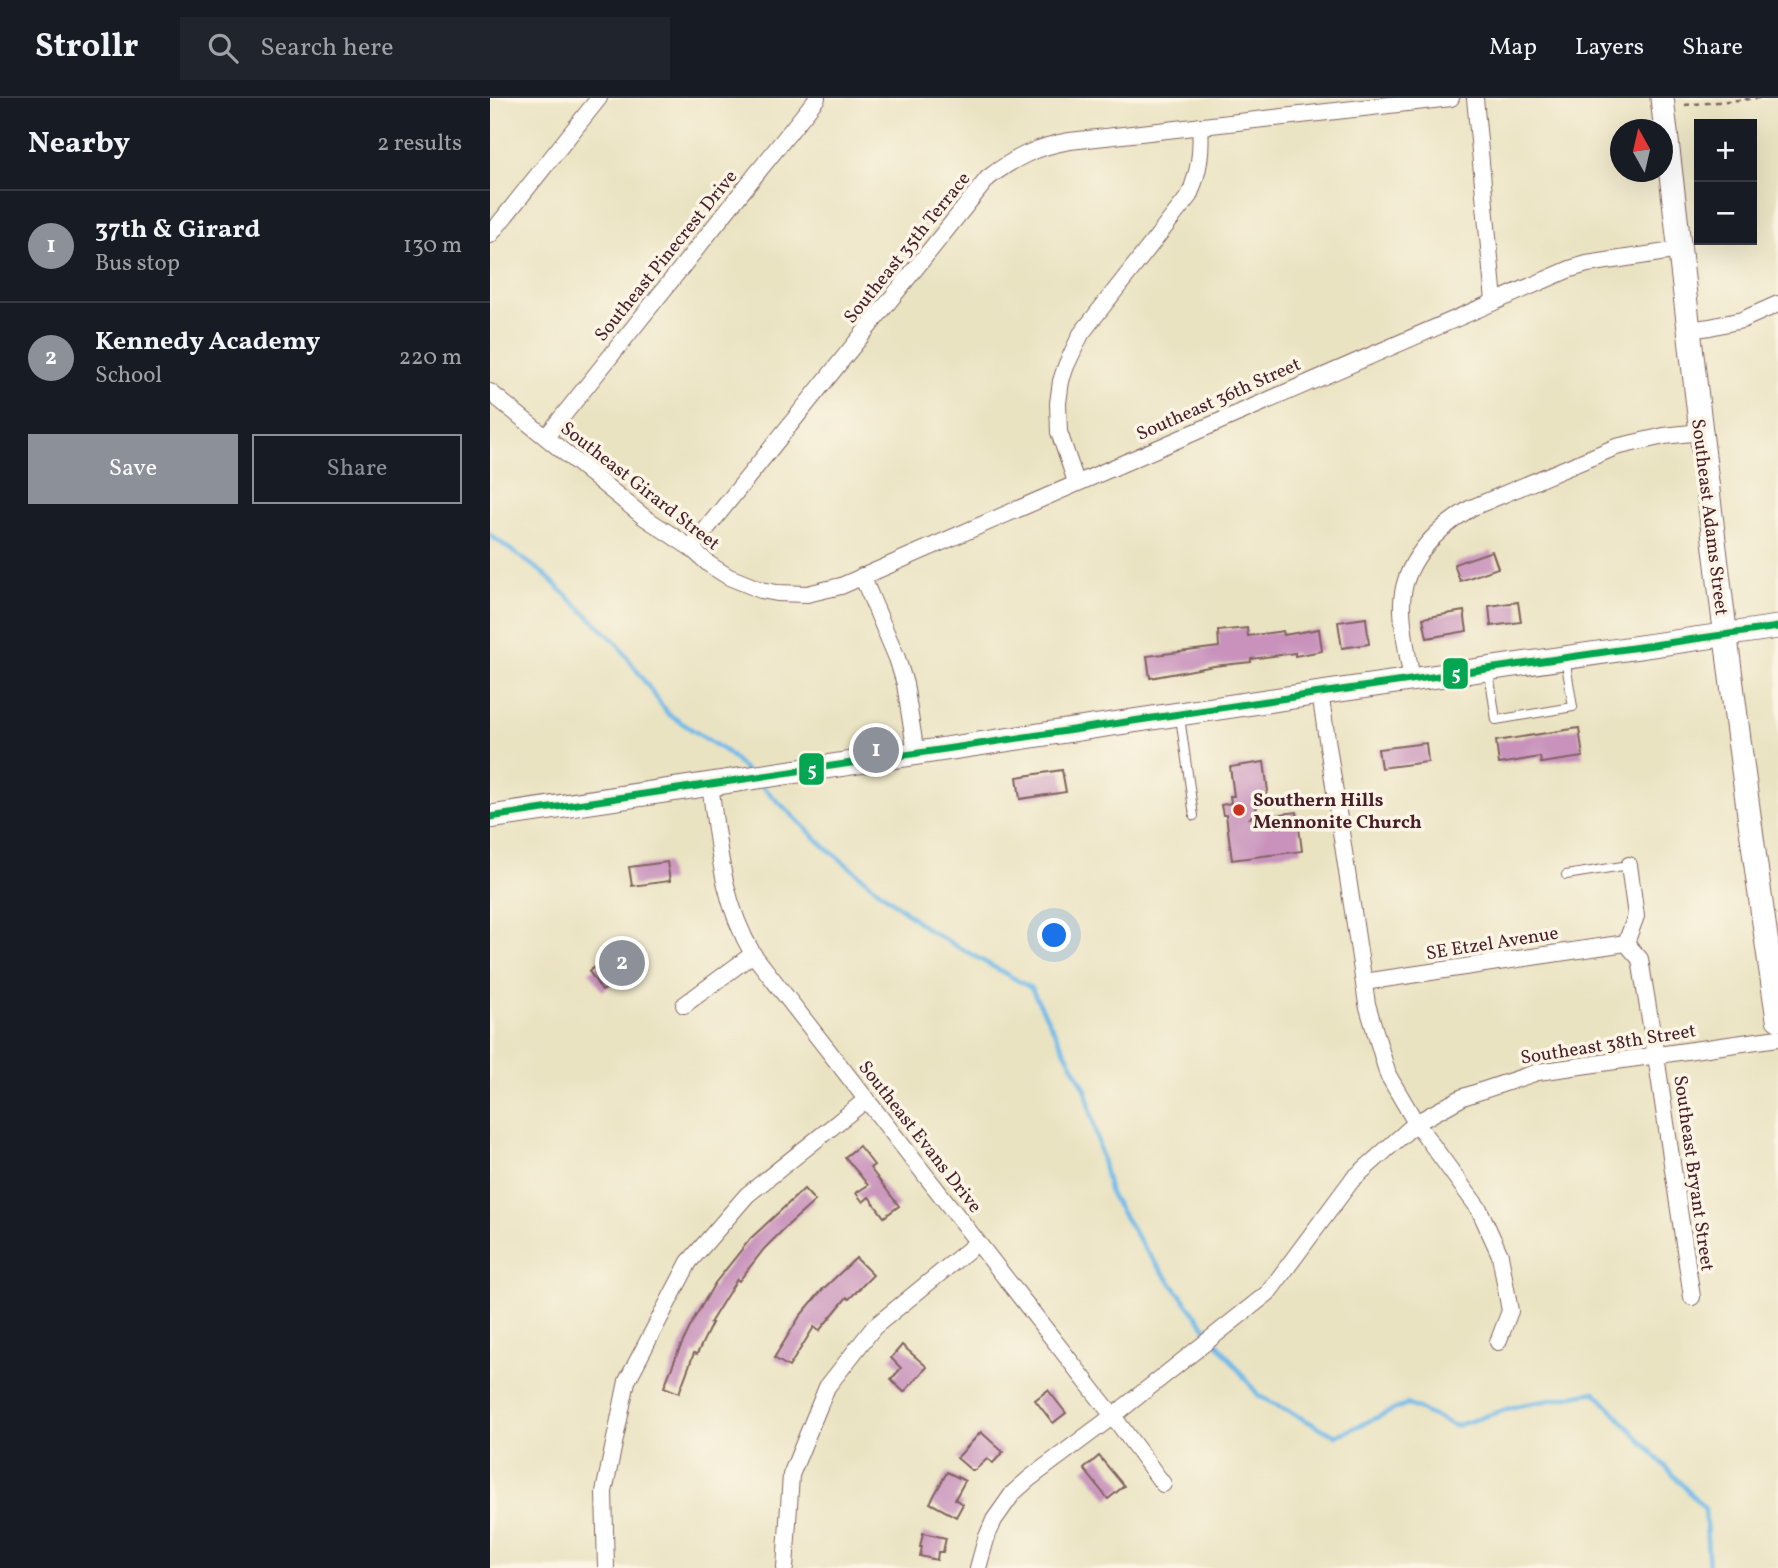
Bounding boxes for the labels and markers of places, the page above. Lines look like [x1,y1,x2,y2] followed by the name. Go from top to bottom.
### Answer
[853,724,899,776] pin: 1
[1253,788,1422,836] place label: Southern Hills Mennonite Church
[1231,802,1247,818] marker: Southern Hills Mennonite Church
[599,937,645,989] pin: 2

